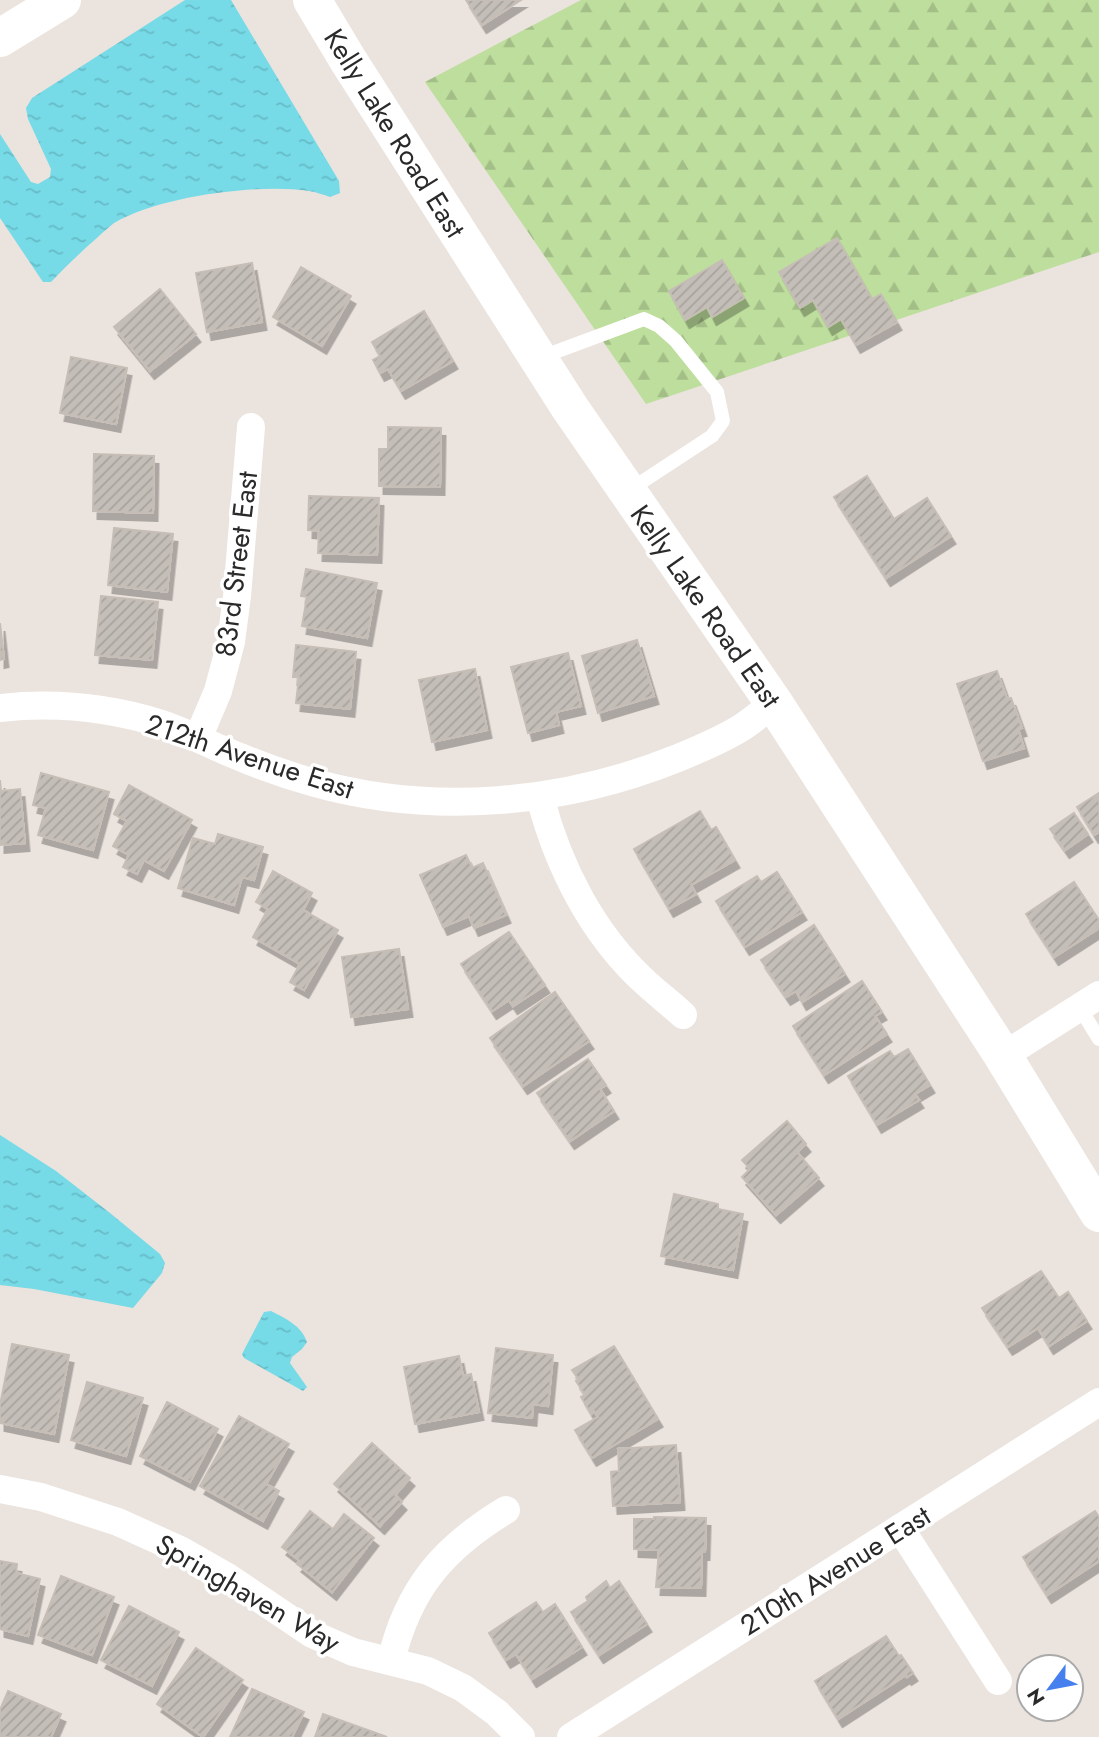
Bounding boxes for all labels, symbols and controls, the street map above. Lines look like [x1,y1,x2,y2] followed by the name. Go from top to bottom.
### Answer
[314,21,476,246] street label: Kelly Lake Road East
[205,469,268,659] street label: 83rd Street East
[620,496,791,716] street label: Kelly Lake Road East
[140,703,360,810] street label: 212th Avenue East
[732,1495,939,1645] street label: 210th Avenue East
[148,1524,348,1663] street label: Springhaven Way
[1015,1653,1085,1723] north arrow
[1021,1683,1051,1710] text: N

